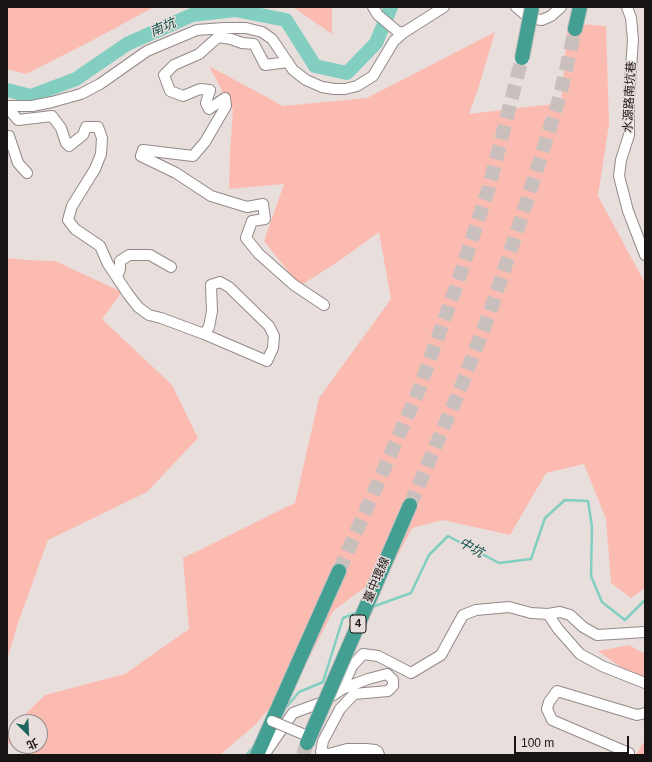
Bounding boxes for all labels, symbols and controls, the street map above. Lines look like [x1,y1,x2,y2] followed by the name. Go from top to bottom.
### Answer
[148,16,178,40] water label: 南坑
[621,61,639,133] street label: 水源路南坑巷
[456,535,486,561] water label: 中坑
[361,555,393,605] street label: 臺中環線
[350,615,366,633] road number: 4
[8,714,48,754] north arrow
[516,728,631,754] scale bar
[25,736,40,752] text: 北
[521,736,554,750] text: 100 m

